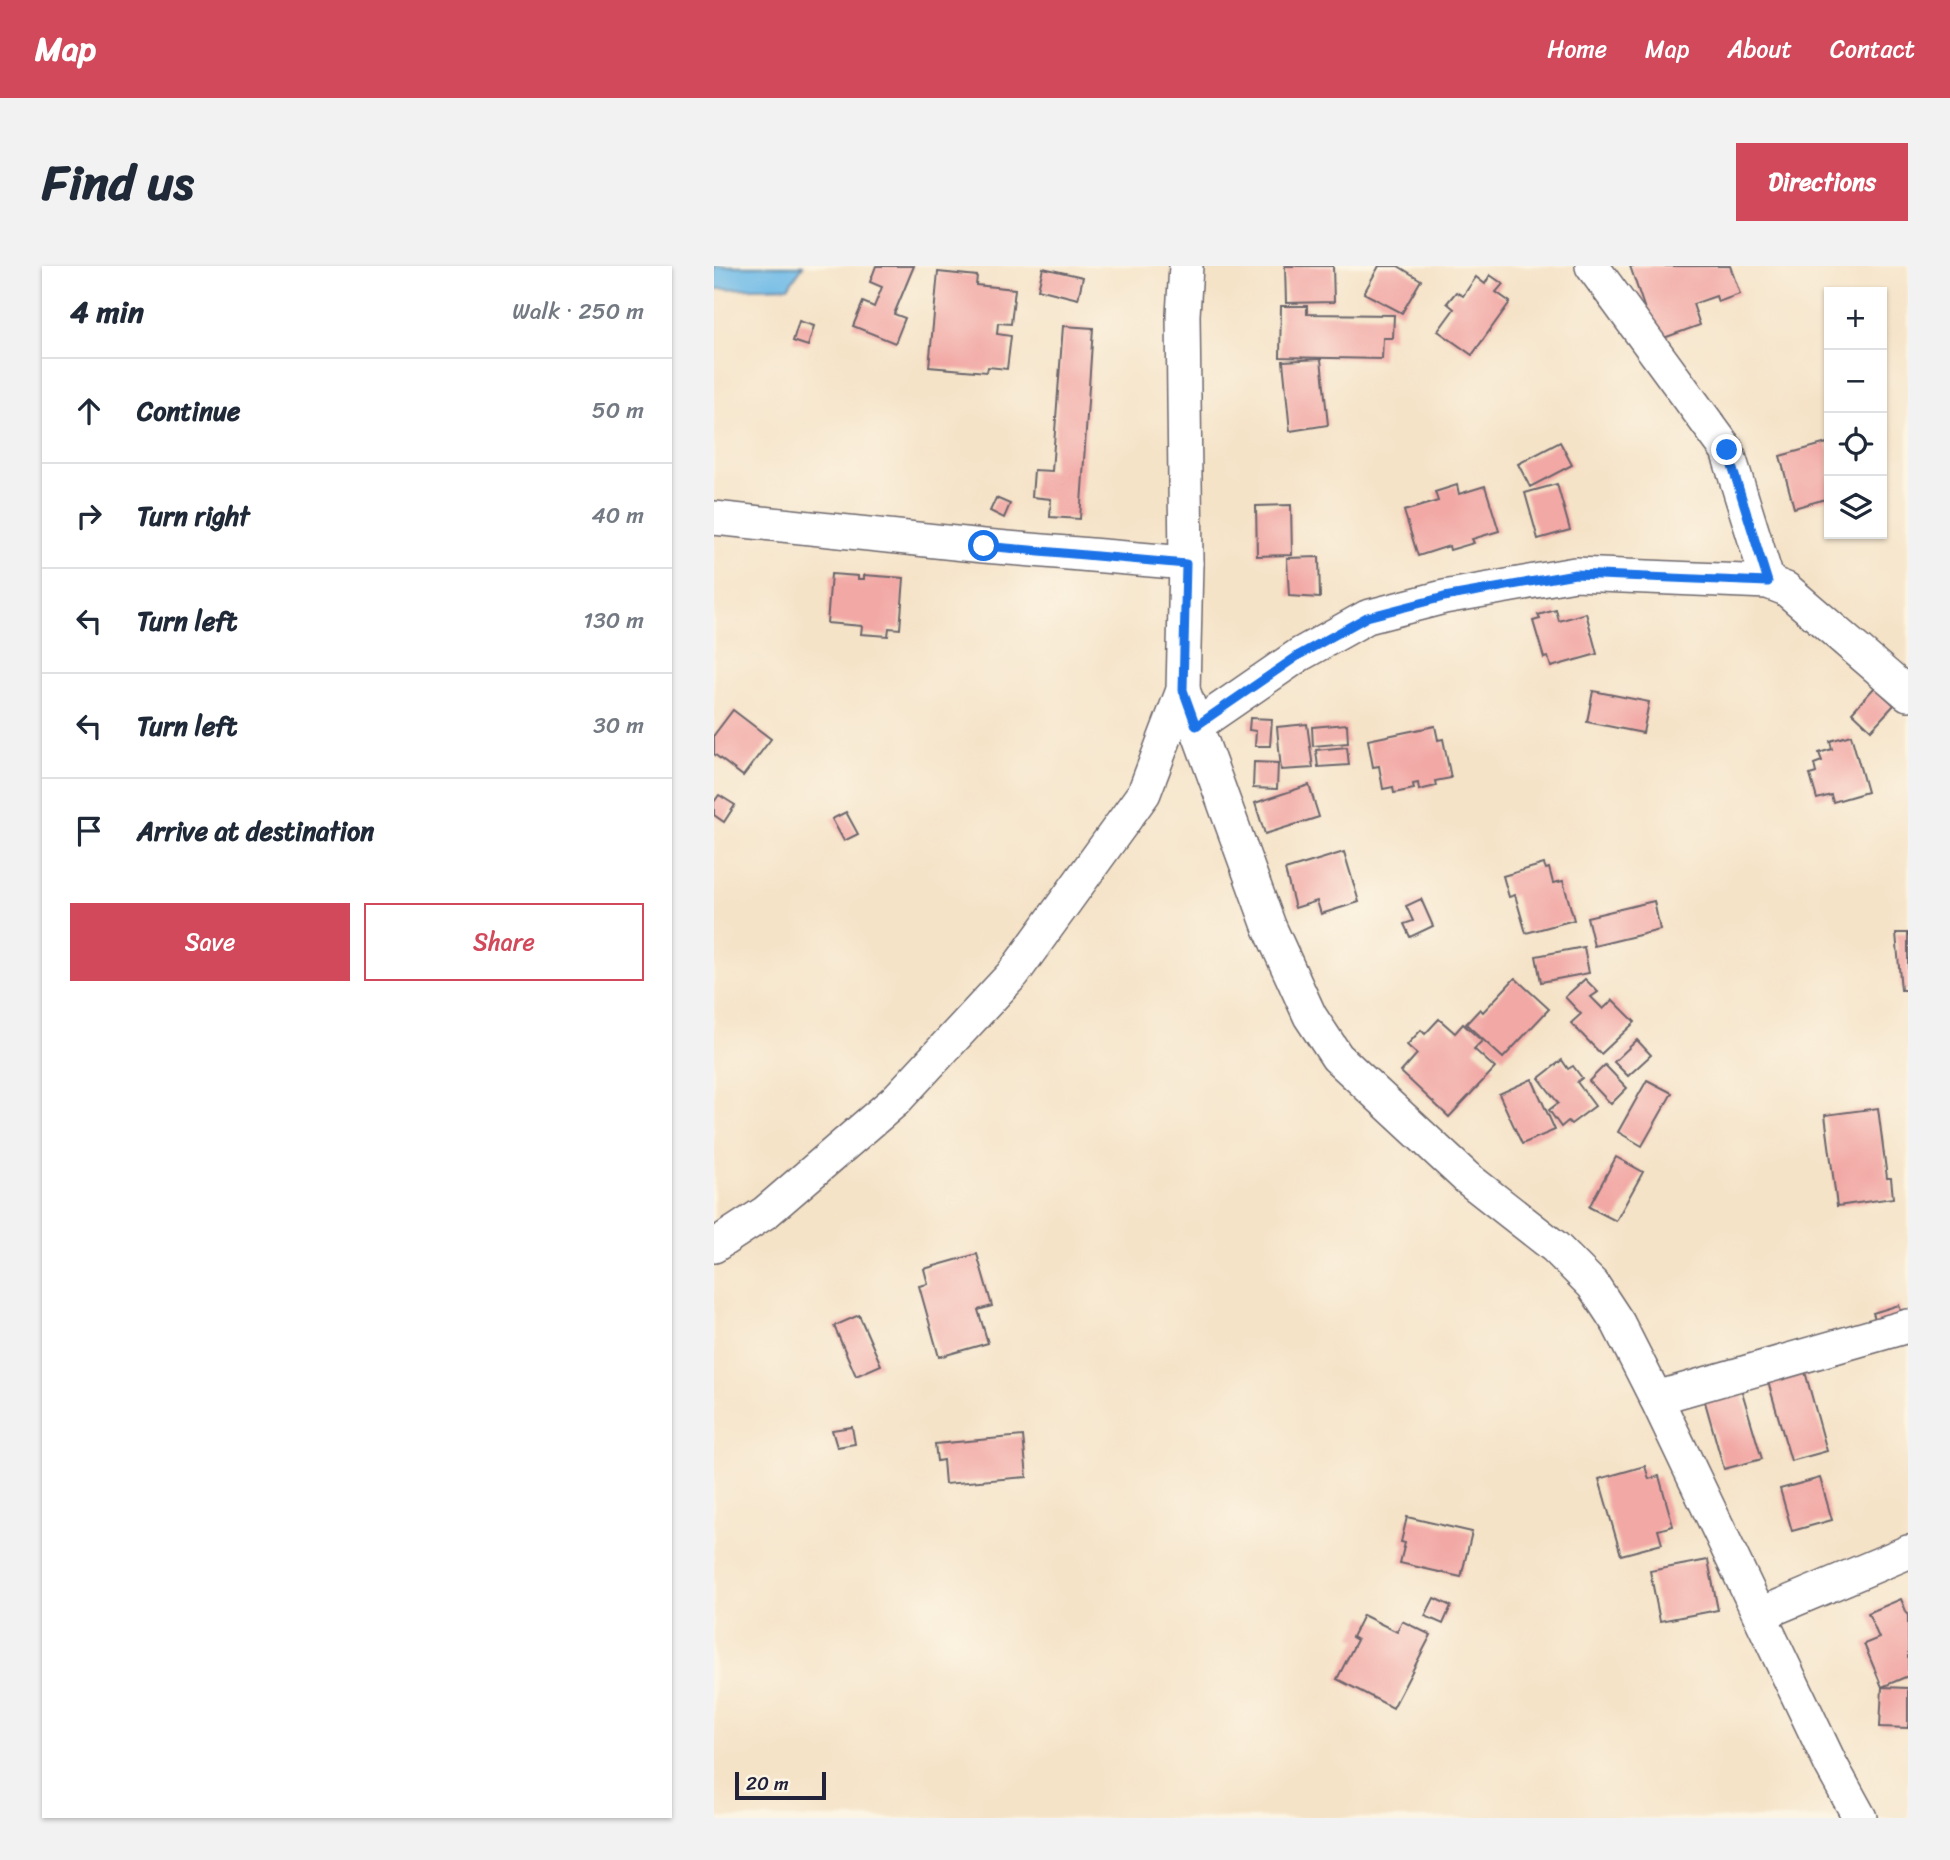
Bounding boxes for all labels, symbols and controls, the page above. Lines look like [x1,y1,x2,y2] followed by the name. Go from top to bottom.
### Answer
[35,20,96,78] text: Map
[1547,28,1607,70] text: Home
[1645,28,1689,70] text: Map
[1727,28,1792,70] text: About
[1830,28,1915,70] text: Contact
[42,139,194,226] text: Find us
[1736,143,1908,221] button: Directions
[70,285,144,339] text: 4 min
[1824,287,1887,539] map controls
[1824,287,1887,350] button: +
[512,291,644,332] text: Walk · 250 m
[1824,350,1887,413] button: −
[137,388,240,434] text: Continue
[592,390,644,431] text: 50 m
[70,392,108,430] icon: ahead
[1824,413,1887,476] button: locate
[1711,434,1742,465] route end
[1824,476,1887,539] button: layers
[137,493,250,539] text: Turn right
[591,495,644,536] text: 40 m
[70,497,108,535] icon: right
[968,530,999,561] route start
[137,598,237,644] text: Turn left
[583,600,644,641] text: 130 m
[70,602,108,640] icon: left
[137,703,237,749] text: Turn left
[593,705,644,746] text: 30 m
[70,707,108,745] icon: left
[137,808,374,854] text: Arrive at destination
[70,812,108,850] icon: arrive
[70,903,350,981] button: Save
[364,903,644,981] button: Share
[746,1767,789,1800] text: 20 m
[735,1769,826,1801] scale bar

